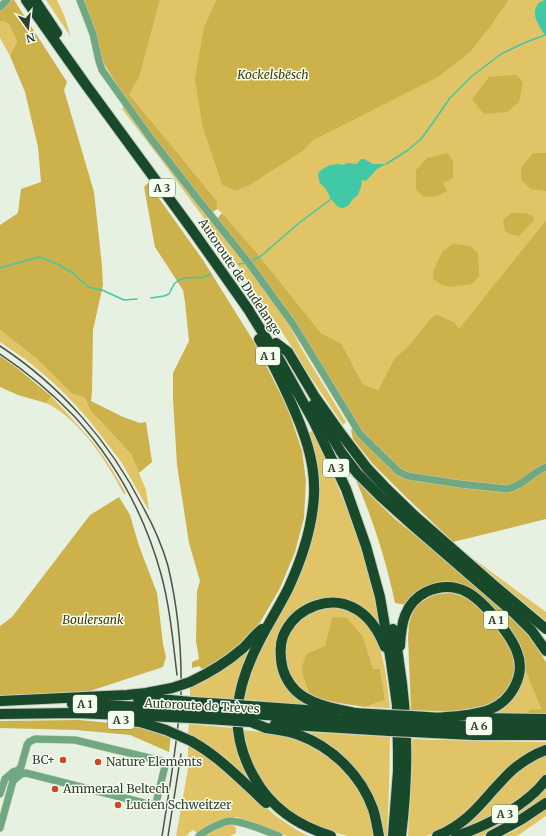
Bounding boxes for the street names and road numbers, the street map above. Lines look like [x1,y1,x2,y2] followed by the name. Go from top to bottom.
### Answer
[149,179,175,197] road number: A 3
[195,214,285,338] street label: Autoroute de Dudelange
[256,347,280,365] road number: A 1
[323,459,349,477] road number: A 3
[484,611,508,629] road number: A 1
[73,695,97,713] road number: A 1
[143,695,260,716] street label: Autoroute de Trèves
[108,711,134,729] road number: A 3
[466,717,492,735] road number: A 6
[492,805,518,823] road number: A 3

